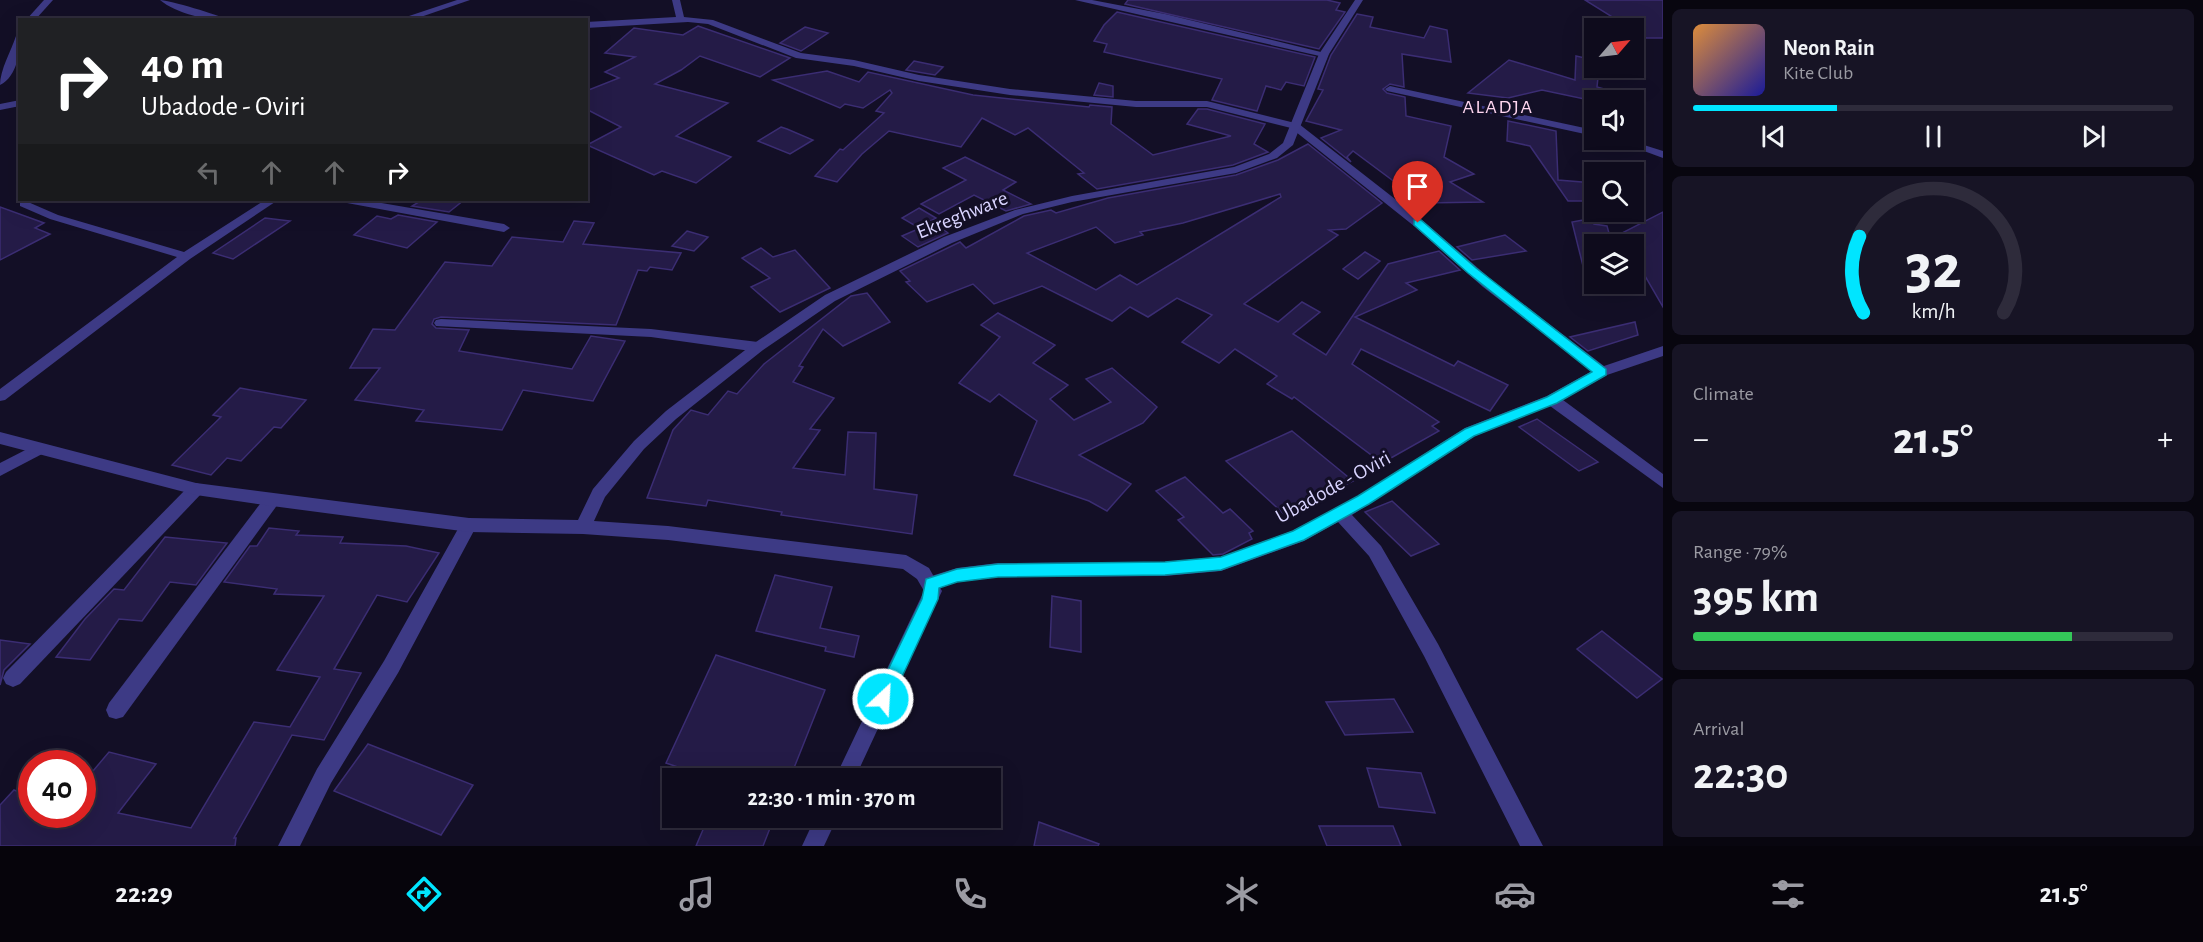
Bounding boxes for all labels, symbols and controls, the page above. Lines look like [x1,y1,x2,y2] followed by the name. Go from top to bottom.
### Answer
[1584,18,1644,78] north arrow
[1584,18,1644,294] map controls
[1783,37,1875,59] text: Neon Rain
[42,42,120,120] icon: right
[141,44,224,86] text: 40 m
[1783,63,1853,83] text: Kite Club
[1584,90,1644,150] button: sound
[141,93,305,120] text: Ubadode - Oviri
[1462,97,1534,117] district label: ALADJA
[1757,120,1790,153] icon: previous
[1917,120,1950,153] icon: pause
[2077,120,2110,153] icon: next
[192,156,225,189] icon: left
[255,156,288,189] icon: ahead
[318,156,351,189] icon: ahead
[381,156,414,189] icon: right
[1392,161,1443,223] pin
[1584,162,1644,222] button: search
[1401,170,1434,203] icon: arrive
[913,187,1011,243] street label: Ekreghware
[1584,234,1644,294] button: layers
[1905,237,1961,299] text: 32
[1911,301,1955,322] text: km/h
[1693,384,1754,404] text: Climate
[1893,417,1973,462] text: 21.5°
[1693,423,1709,456] text: −
[2157,423,2173,456] text: +
[1272,447,1394,527] street label: Ubadode - Oviri
[1693,542,1787,562] text: Range · 79%
[1693,575,1819,620] text: 395 km
[851,667,915,731] position arrow
[1693,719,1744,739] text: Arrival
[18,750,96,828] speed limit sign: 40
[1693,752,1789,797] text: 22:30
[748,787,915,809] text: 22:30 · 1 min · 370 m
[403,873,445,915] icon: directions
[676,873,718,915] icon: music
[949,873,991,915] icon: phone
[1221,873,1263,915] icon: climate
[1494,873,1536,915] icon: car
[1767,873,1809,915] icon: filters
[115,880,173,907] text: 22:29
[2039,880,2088,907] text: 21.5°

